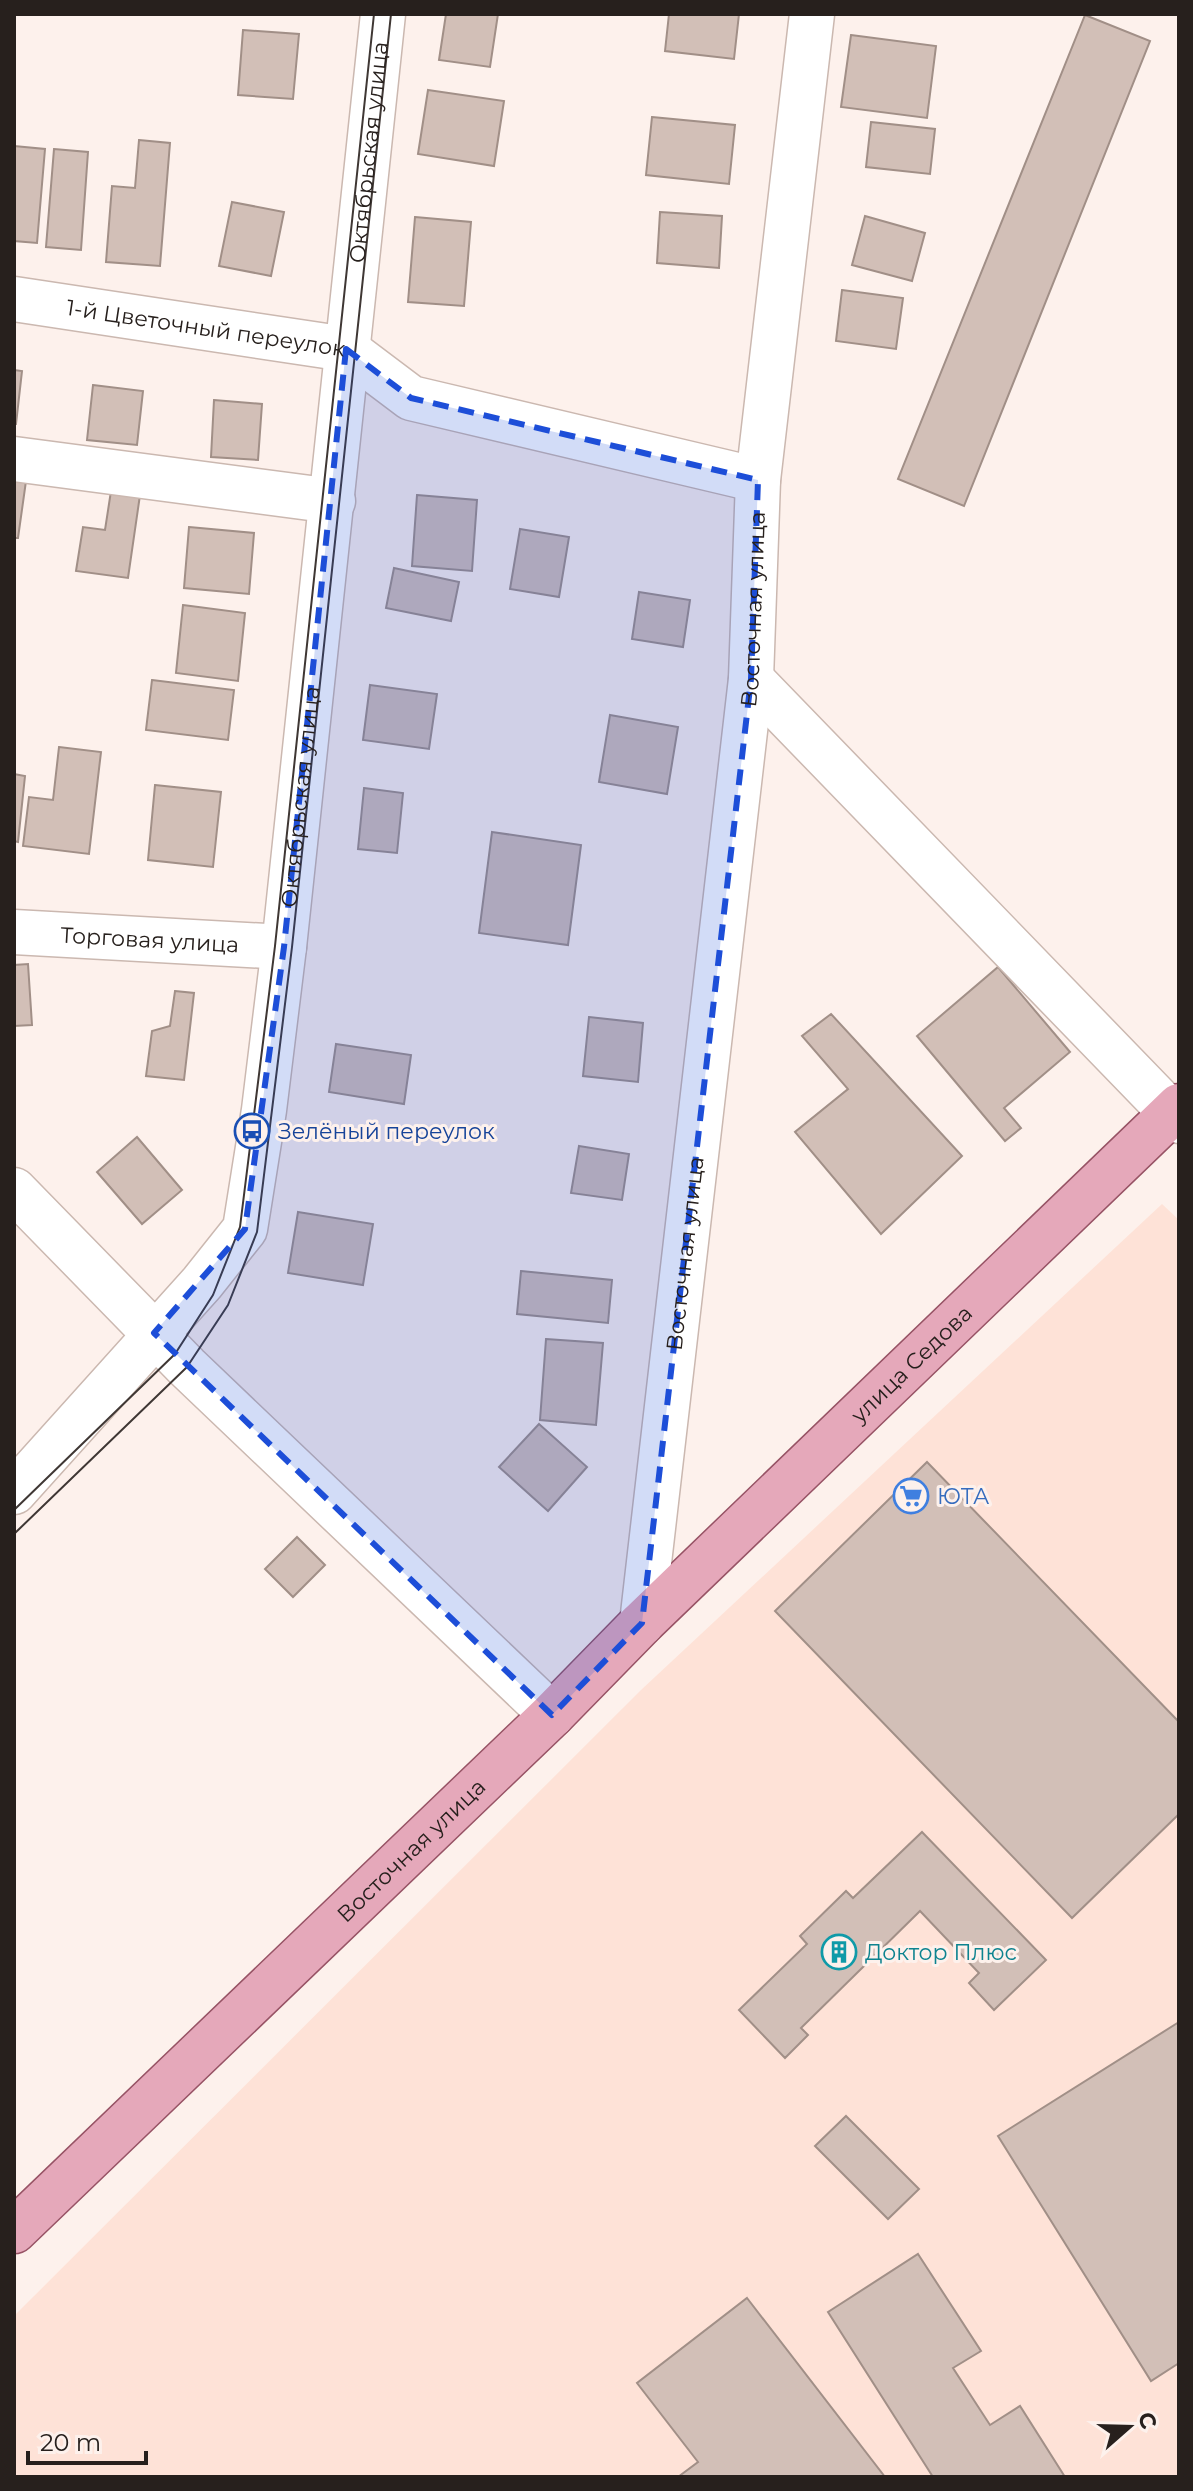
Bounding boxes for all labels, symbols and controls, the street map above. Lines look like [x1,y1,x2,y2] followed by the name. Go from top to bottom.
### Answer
[344,40,394,264] street label: Октябрьская улица
[65,294,347,363] street label: 1-й Цветочный переулок
[735,511,771,708] street label: Восточная улица
[275,685,326,909] street label: Октябрьская улица
[60,922,240,958] street label: Торговая улица
[233,1112,271,1150] bus stop icon: Зелёный переулок
[278,1118,495,1145] place label: Зелёный переулок
[661,1155,710,1352] street label: Восточная улица
[845,1300,978,1429] street label: улица Седова
[892,1477,930,1515] supermarket icon: ЮТА
[937,1483,990,1510] place label: ЮТА
[331,1773,491,1928] street label: Восточная улица
[820,1933,858,1971] building icon: Доктор Плюс
[865,1939,1017,1966] place label: Доктор Плюс
[1089,2387,1169,2467] north arrow
[1132,2408,1163,2432] text: С
[28,2415,146,2465] scale bar
[40,2428,101,2457] text: 20 m

